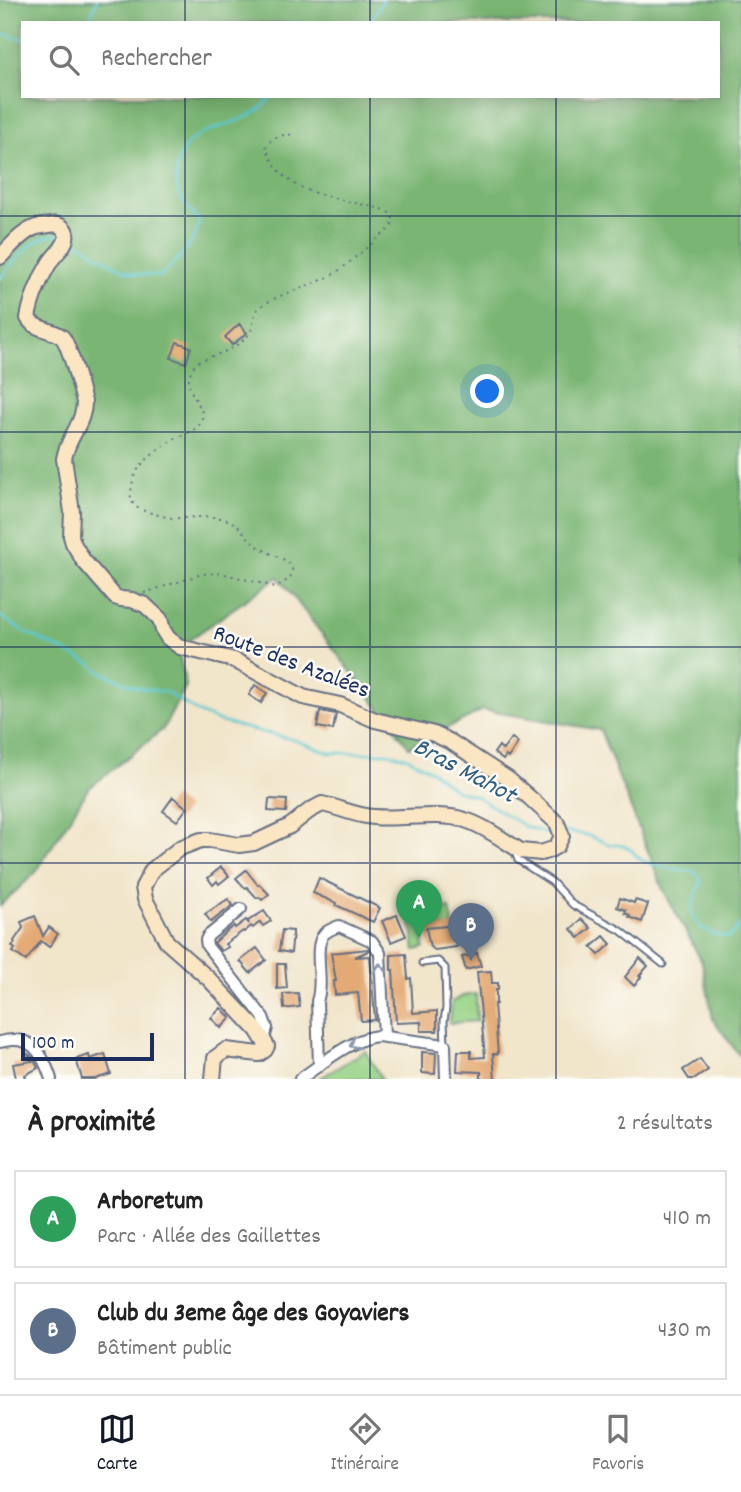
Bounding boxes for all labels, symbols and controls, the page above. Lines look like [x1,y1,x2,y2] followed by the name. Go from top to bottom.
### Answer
[21,21,720,98] search box
[45,41,83,79] icon: search
[101,41,212,78] text: Rechercher
[470,374,504,408] your location
[208,618,374,708] street label: Route des Azalées
[406,729,524,816] water label: Bras Mahot
[396,880,442,938] pin: A
[448,903,494,961] pin: B
[373,962,388,973] one-way arrow
[21,1030,154,1062] scale bar
[32,1031,74,1058] text: 100 m
[349,1036,361,1049] one-way arrow
[28,1103,155,1146] text: À proximité
[617,1108,713,1141] text: 2 résultats
[97,1184,203,1221] text: Arboretum
[47,1203,59,1236] text: A
[663,1203,711,1236] text: 410 m
[97,1221,321,1254] text: Parc · Allée des Gaillettes
[97,1296,409,1333] text: Club du 3eme âge des Goyaviers
[48,1315,58,1348] text: B
[658,1315,711,1348] text: 430 m
[97,1333,232,1366] text: Bâtiment public
[97,1410,137,1479] tab: Carte
[331,1410,399,1479] tab: Itinéraire
[592,1410,644,1479] tab: Favoris

